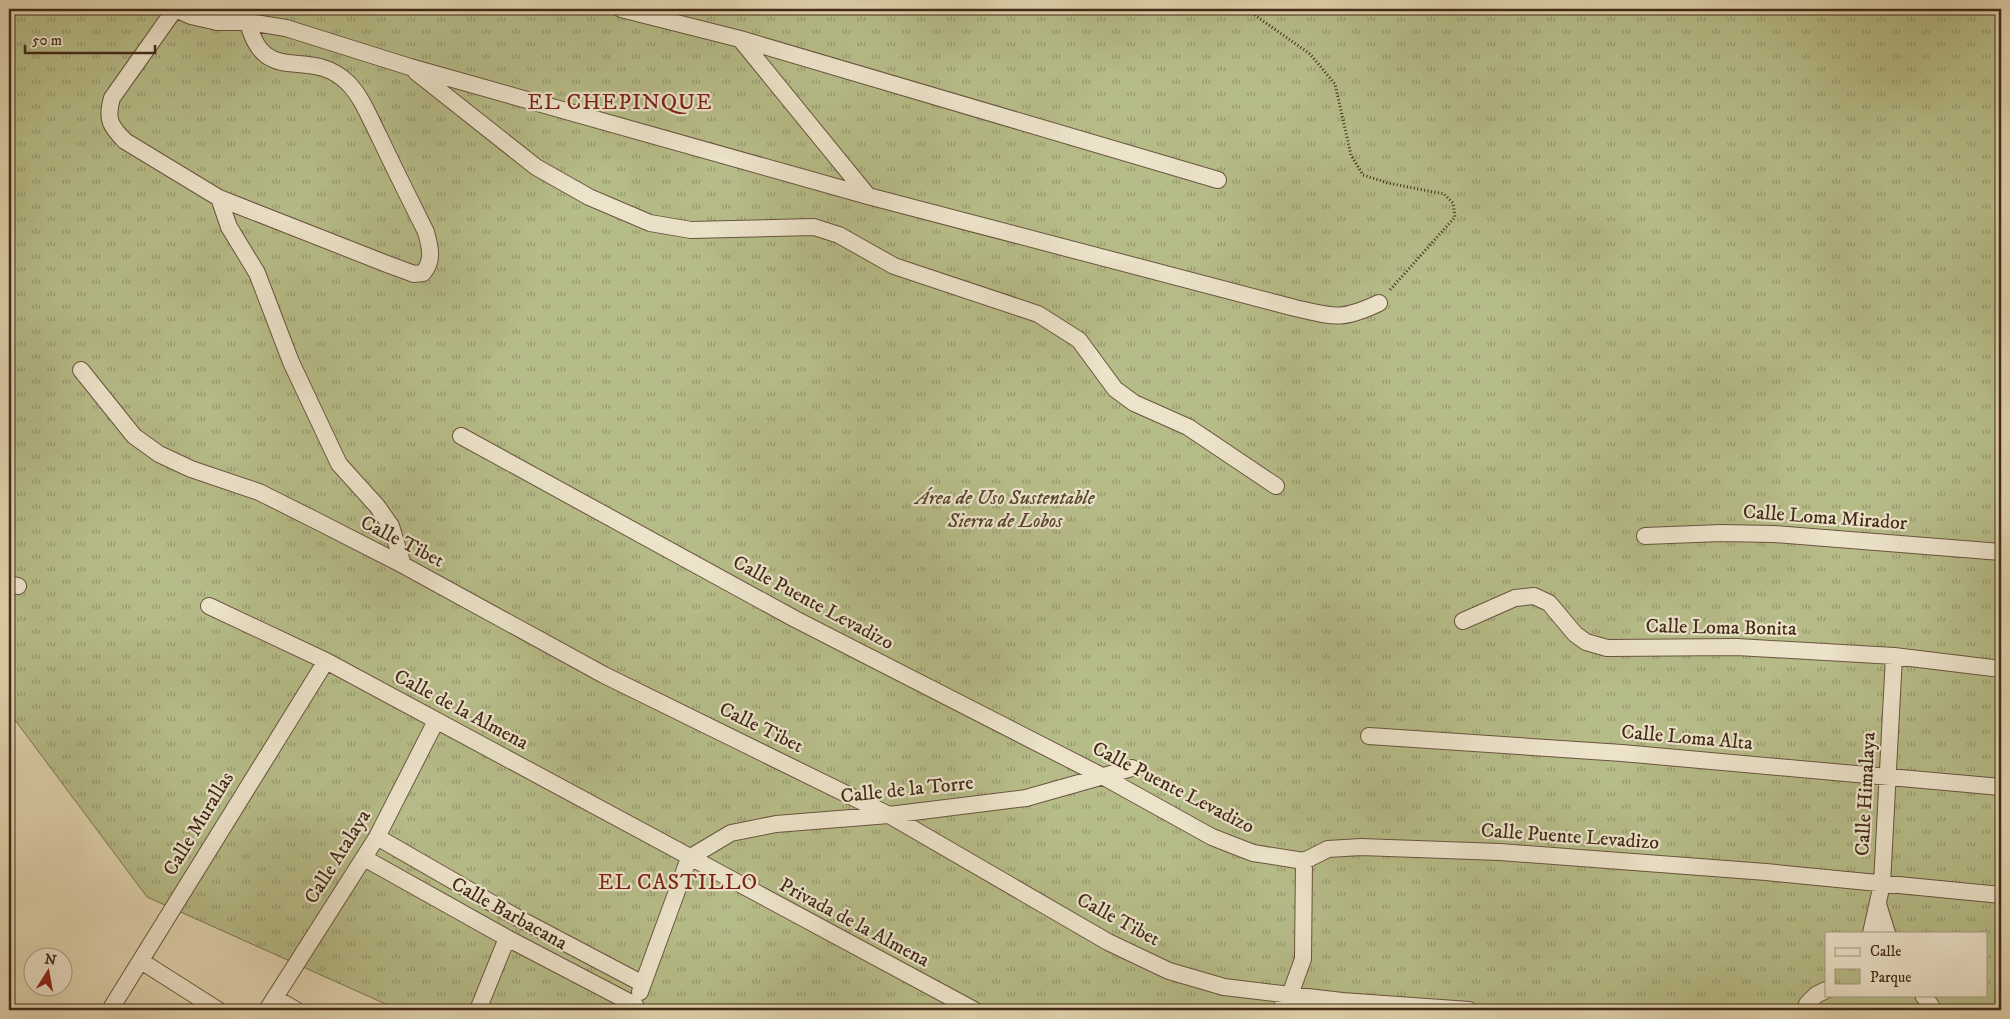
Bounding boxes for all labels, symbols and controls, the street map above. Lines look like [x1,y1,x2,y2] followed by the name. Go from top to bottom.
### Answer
[25,22,155,54] scale bar
[32,31,62,50] text: 50 m
[527,89,713,116] district label: EL CHEPINQUE
[913,486,1096,534] park label: Área de Uso Sustentable Sierra de Lobos
[1742,500,1909,536] street label: Calle Loma Mirador
[356,510,448,574] street label: Calle Tibet
[728,550,898,656] street label: Calle Puente Levadizo
[1645,614,1797,642] street label: Calle Loma Bonita
[390,664,533,756] street label: Calle de la Almena
[715,697,807,759] street label: Calle Tibet
[1620,720,1754,756] street label: Calle Loma Alta
[1850,731,1882,857] street label: Calle Himalaya
[1088,736,1258,840] street label: Calle Puente Levadizo
[158,767,240,881] street label: Calle Murallas
[839,771,975,809] street label: Calle de la Torre
[299,805,377,909] street label: Calle Atalaya
[1480,818,1660,856] street label: Calle Puente Levadizo
[598,869,758,896] district label: EL CASTILLO
[447,872,572,956] street label: Calle Barbacana
[775,873,934,973] street label: Privada de la Almena
[1072,888,1164,952] street label: Calle Tibet
[1825,932,1988,996] legend
[1870,942,1902,961] text: Calle
[22,946,72,996] north arrow
[43,950,58,970] text: N
[1870,968,1911,987] text: Parque

